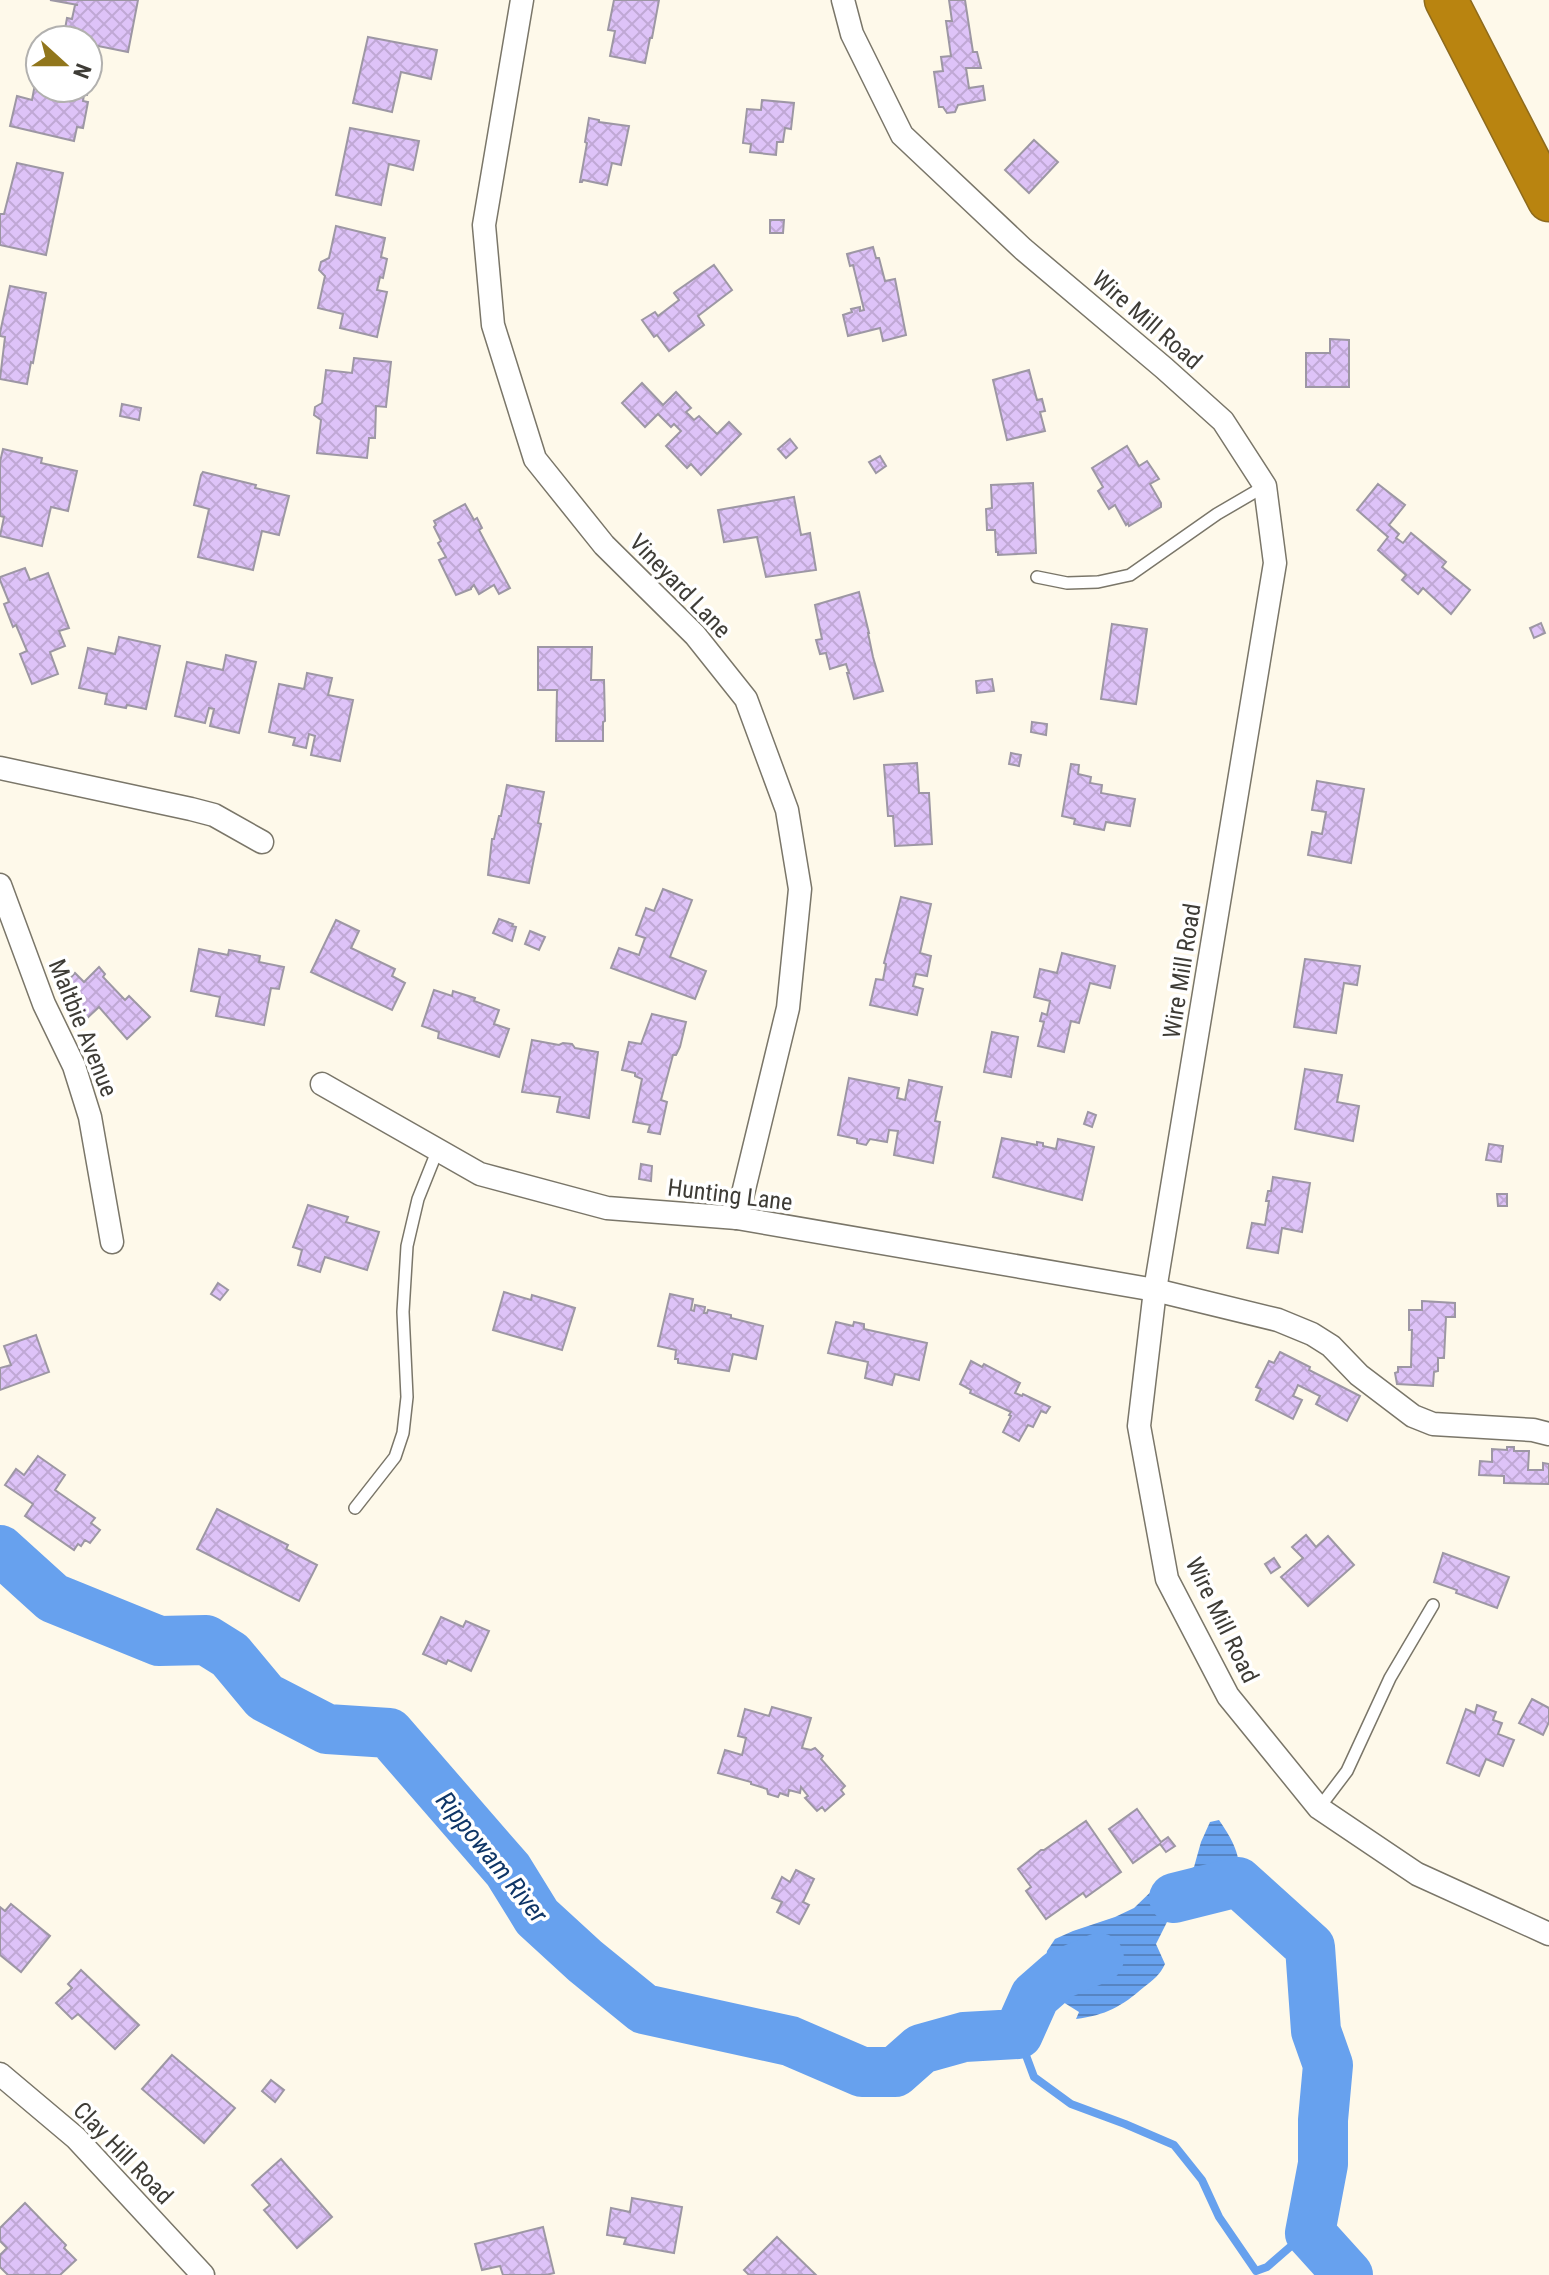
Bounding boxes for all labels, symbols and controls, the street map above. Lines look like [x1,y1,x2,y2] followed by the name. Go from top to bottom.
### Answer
[24,24,104,104] north arrow
[68,60,96,82] text: N
[1087,265,1207,375] street label: Wire Mill Road
[624,528,736,644] street label: Vineyard Lane
[1158,902,1206,1040] street label: Wire Mill Road
[43,955,123,1101] street label: Maltbie Avenue
[666,1173,794,1217] street label: Hunting Lane
[1180,1553,1264,1687] street label: Wire Mill Road
[430,1786,555,1929] water label: Rippowam River
[67,2096,179,2210] street label: Clay Hill Road

